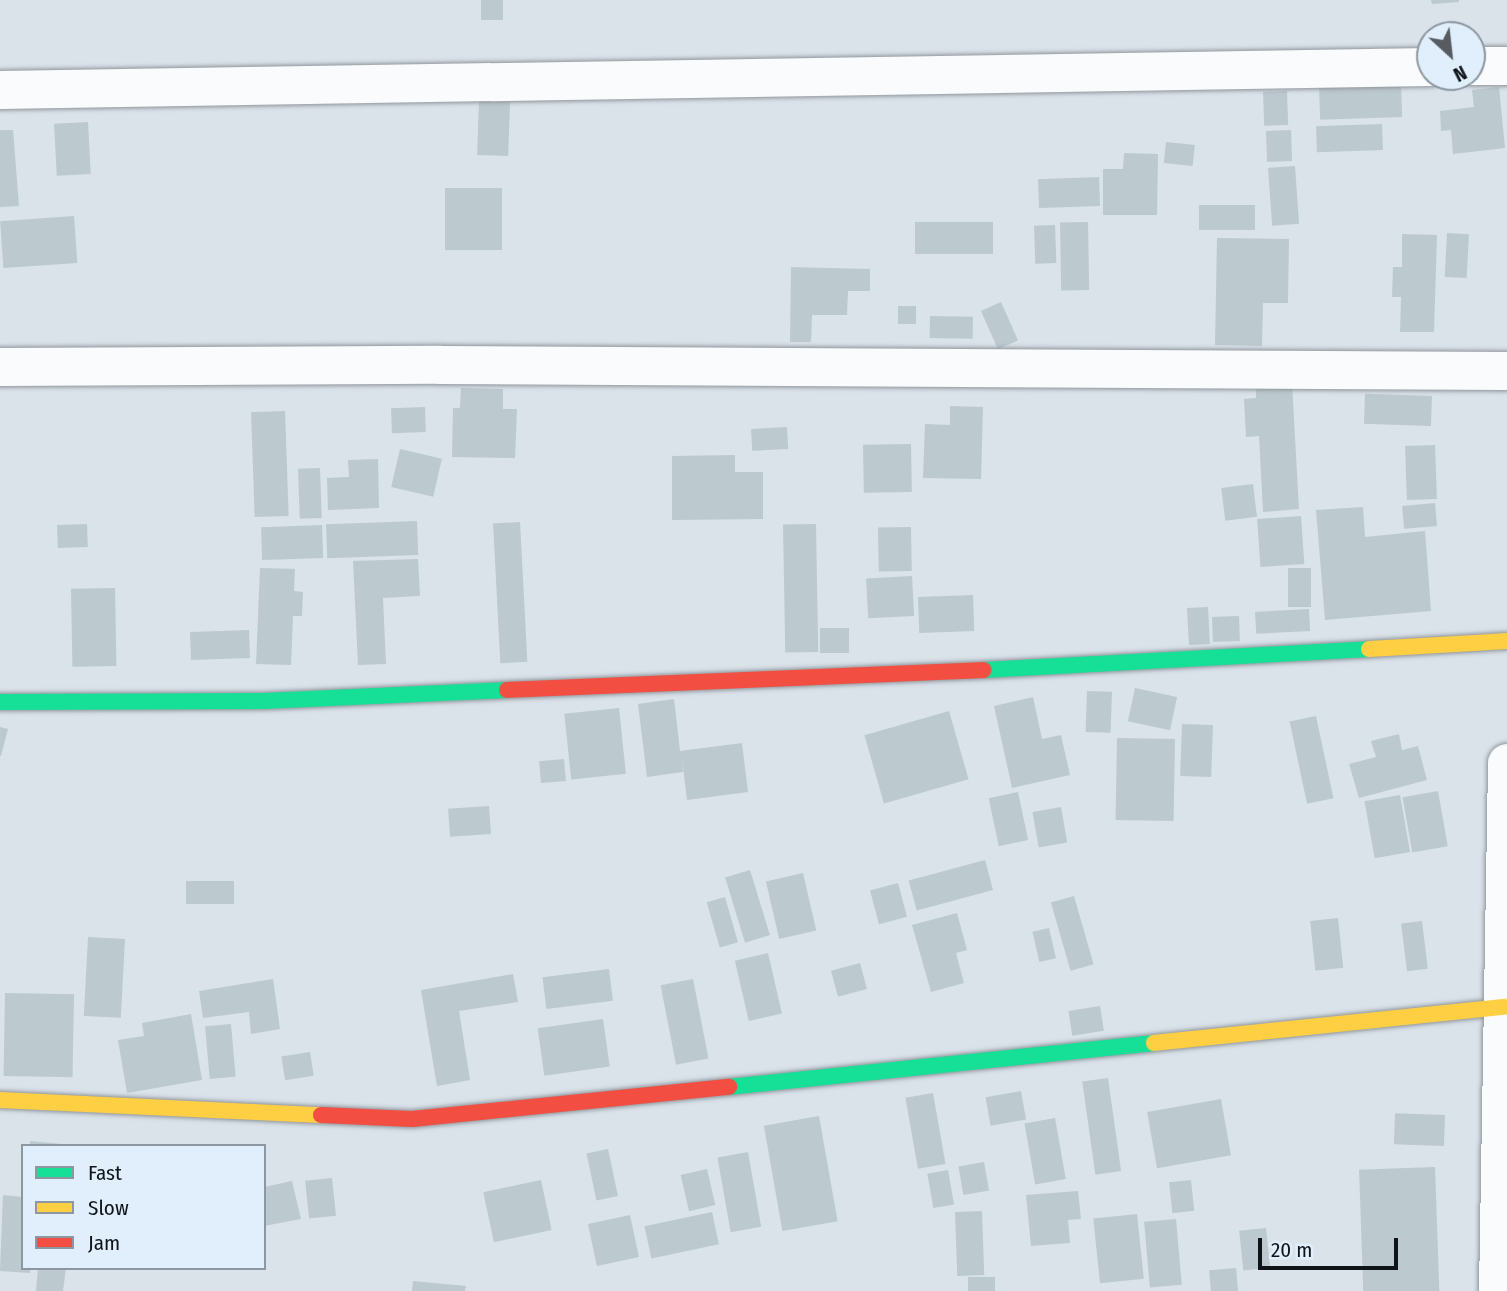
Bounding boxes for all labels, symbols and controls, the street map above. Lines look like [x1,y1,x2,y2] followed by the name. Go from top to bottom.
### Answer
[1416,21,1486,91] north arrow
[1450,61,1470,86] text: N
[21,1144,266,1270] legend
[88,1160,122,1186] text: Fast
[88,1195,129,1221] text: Slow
[1262,1224,1402,1268] scale bar
[88,1230,120,1256] text: Jam
[1271,1237,1312,1263] text: 20 m

